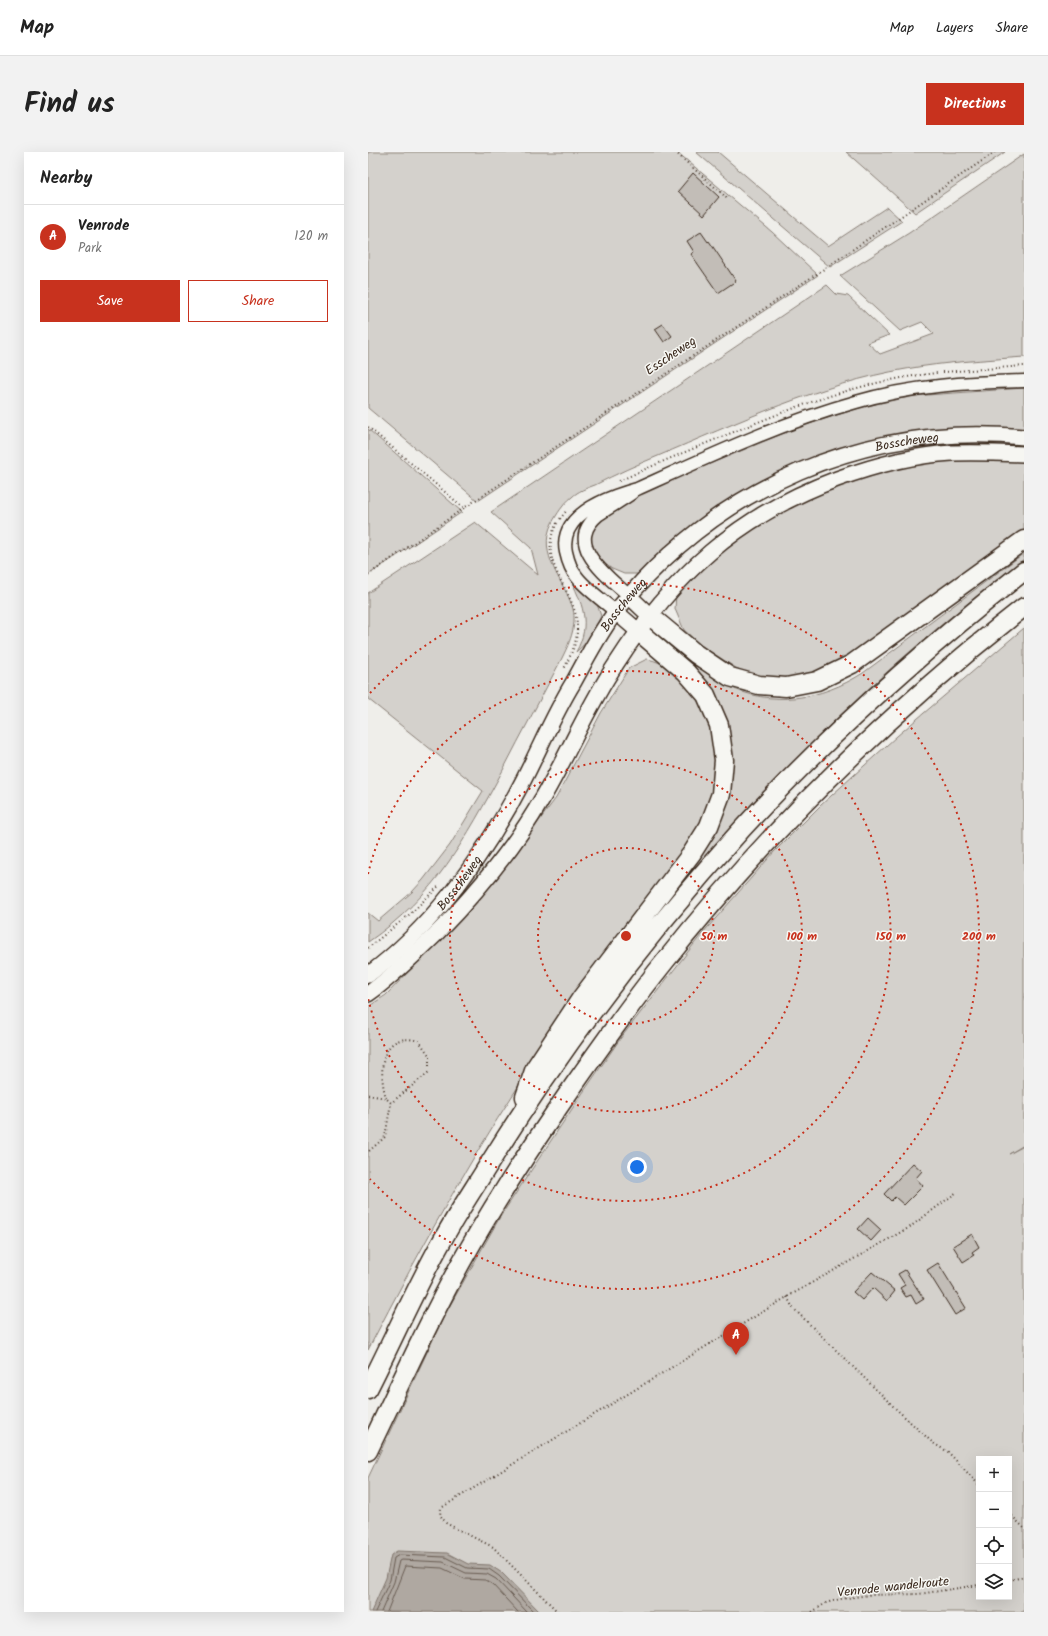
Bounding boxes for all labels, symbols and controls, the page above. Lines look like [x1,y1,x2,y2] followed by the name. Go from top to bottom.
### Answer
[20,13,54,43] text: Map
[890,17,914,39] text: Map
[936,17,974,39] text: Layers
[996,17,1028,39] text: Share
[24,82,115,127] text: Find us
[926,83,1024,125] button: Directions
[40,165,92,192] text: Nearby
[78,214,129,238] text: Venrode
[49,226,57,247] text: A
[294,226,328,247] text: 120 m
[78,238,102,259] text: Park
[40,280,180,322] button: Save
[188,280,328,322] button: Share
[641,331,701,381] street label: Esscheweg
[873,428,940,458] street label: Bosscheweg
[596,573,653,636] street label: Bosscheweg
[432,852,488,916] street label: Bosscheweg
[700,927,728,946] text: 50 m
[787,927,817,946] text: 100 m
[876,927,906,946] text: 150 m
[962,927,996,946] text: 200 m
[619,929,633,943] centre of rings
[627,1157,647,1177] your location
[723,1322,749,1355] pin: A
[976,1456,1012,1600] map controls
[976,1456,1012,1492] button: +
[976,1492,1012,1528] button: −
[976,1528,1012,1564] button: locate
[976,1564,1012,1600] button: layers
[836,1571,950,1604] street label: Venrode wandelroute

